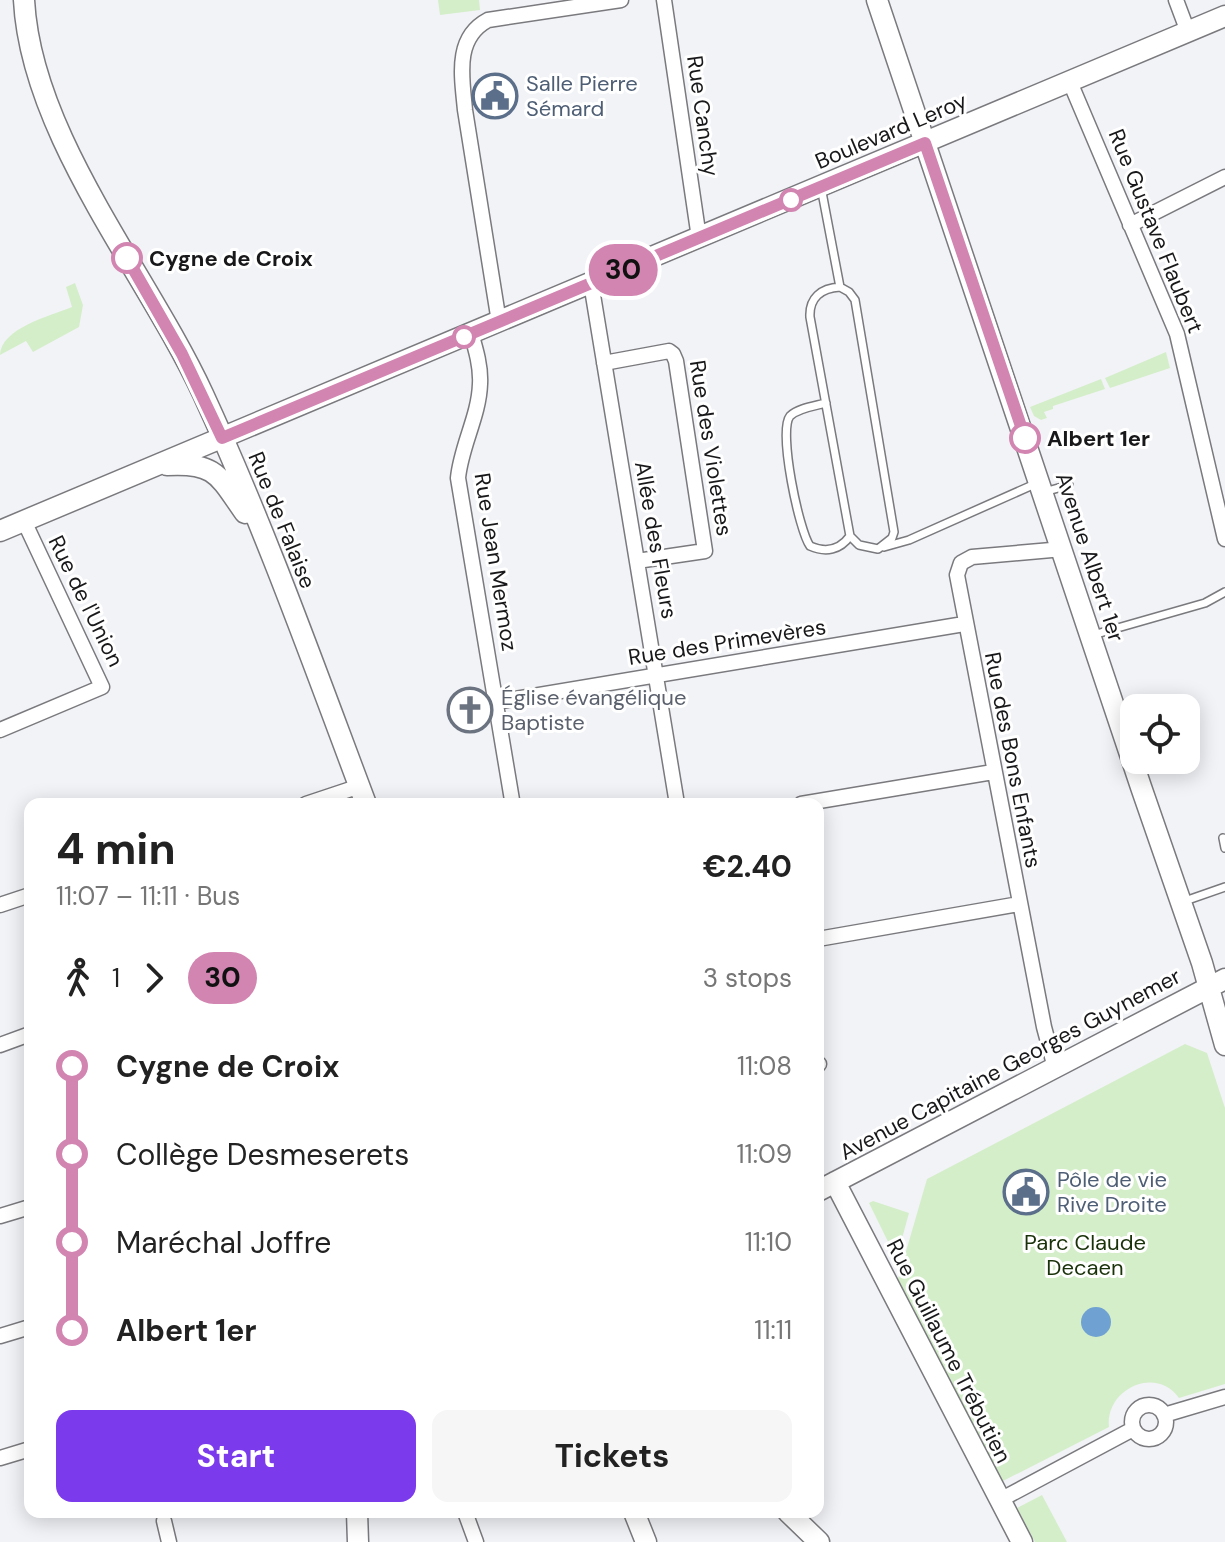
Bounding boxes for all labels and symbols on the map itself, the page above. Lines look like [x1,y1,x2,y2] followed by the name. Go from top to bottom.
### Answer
[680,54,726,178] street label: Rue Canchy
[526,69,638,123] place label: Salle Pierre Sémard
[471,72,519,120] public building icon: Salle Pierre Sémard
[811,86,971,176] street label: Boulevard Leroy
[1102,125,1210,337] street label: Rue Gustave Flaubert
[780,189,802,211] unlabelled marker
[112,243,142,273] marker: Cygne de Croix
[149,244,313,273] place label: Cygne de Croix
[587,244,659,296] line badge: 30
[453,326,475,348] unlabelled marker
[683,358,739,538] street label: Rue des Violettes
[1010,423,1040,453] marker: Albert 1er
[1047,424,1150,453] place label: Albert 1er
[241,447,323,593] street label: Rue de Falaise
[628,459,684,621] street label: Allée des Fleurs
[1049,469,1131,645] street label: Avenue Albert 1er
[468,471,524,653] street label: Rue Jean Mermoz
[42,531,130,671] street label: Rue de l'Union
[626,612,828,672] street label: Rue des Primevères
[978,650,1048,870] street label: Rue des Bons Enfants
[501,683,686,737] place label: Église évangélique Baptiste
[446,686,494,734] church icon: Église évangélique Baptiste
[834,961,1186,1167] street label: Avenue Capitaine Georges Guynemer
[1057,1165,1167,1219] place label: Pôle de vie Rive Droite
[1002,1168,1050,1216] public building icon: Pôle de vie Rive Droite
[1024,1228,1146,1282] park label: Parc Claude Decaen
[880,1234,1018,1468] street label: Rue Guillaume Trébutien

